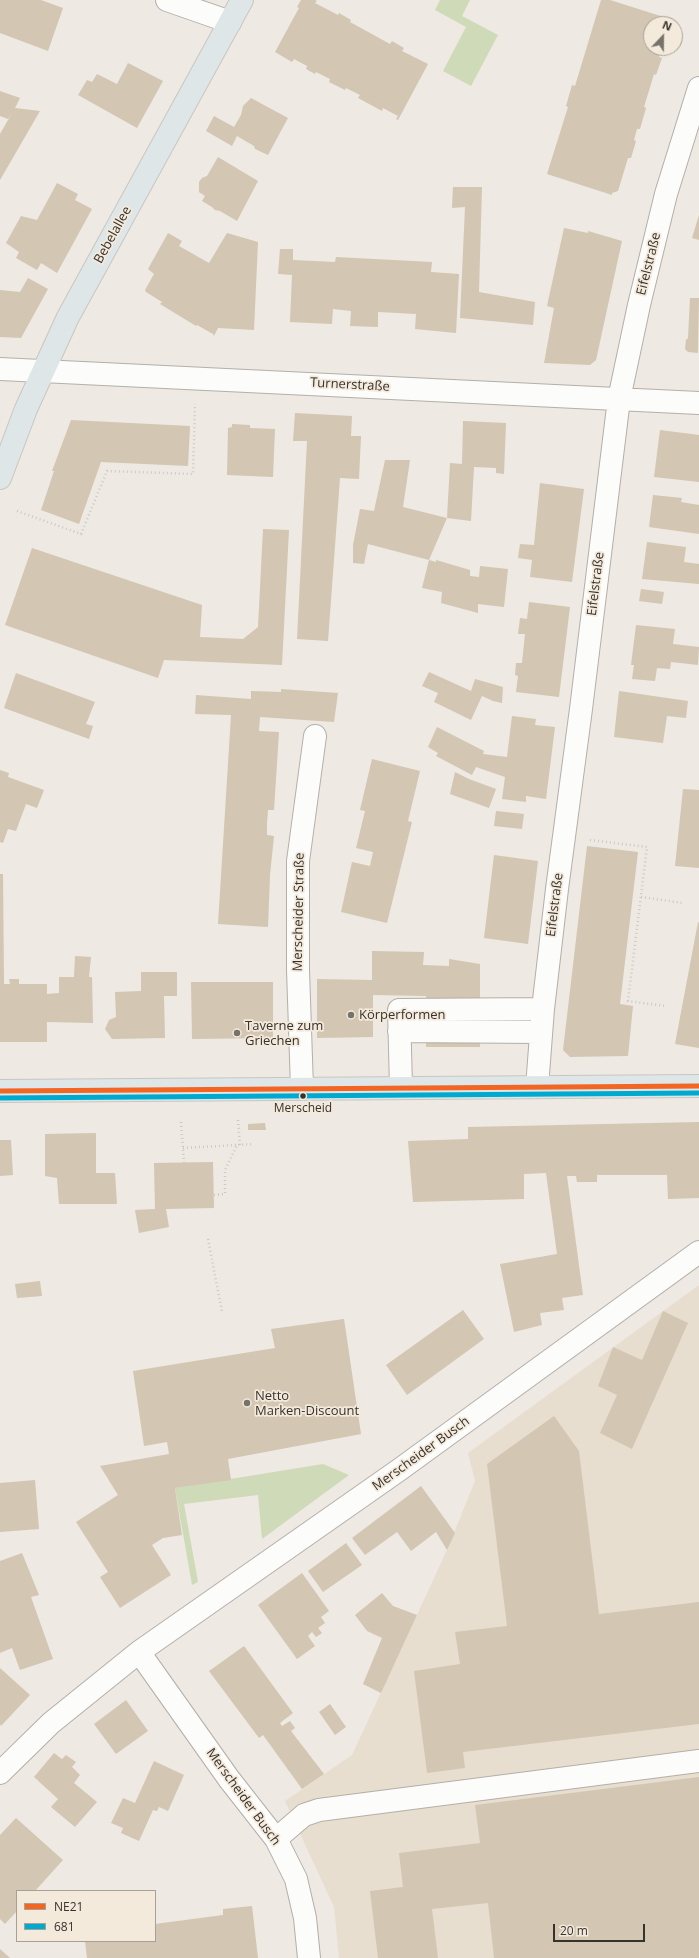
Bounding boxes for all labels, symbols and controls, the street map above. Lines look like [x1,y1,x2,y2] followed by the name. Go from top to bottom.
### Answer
[643,16,683,56] north arrow
[660,17,674,34] text: N
[91,204,135,266] street label: Bebelallee
[634,231,664,297] street label: Eifelstraße
[310,375,390,395] street label: Turnerstraße
[584,551,608,617] street label: Eifelstraße
[290,852,308,972] street label: Merscheider Straße
[543,872,567,938] street label: Eifelstraße
[359,1007,445,1023] place label: Körperformen
[346,1010,356,1020] marker: Körperformen
[245,1018,323,1049] place label: Taverne zum Griechen
[232,1028,242,1038] marker: Taverne zum Griechen
[298,1091,308,1101] marker: Merscheid
[274,1102,332,1116] place label: Merscheid
[255,1388,359,1419] place label: Netto Marken-Discount
[242,1398,252,1408] marker: Netto Marken-Discount
[369,1414,473,1494] street label: Merscheider Busch
[203,1745,283,1849] street label: Merscheider Busch
[16,1890,156,1942] legend
[54,1898,83,1915] text: NE21
[555,1916,647,1942] scale bar
[54,1918,75,1935] text: 681
[560,1922,588,1939] text: 20 m

